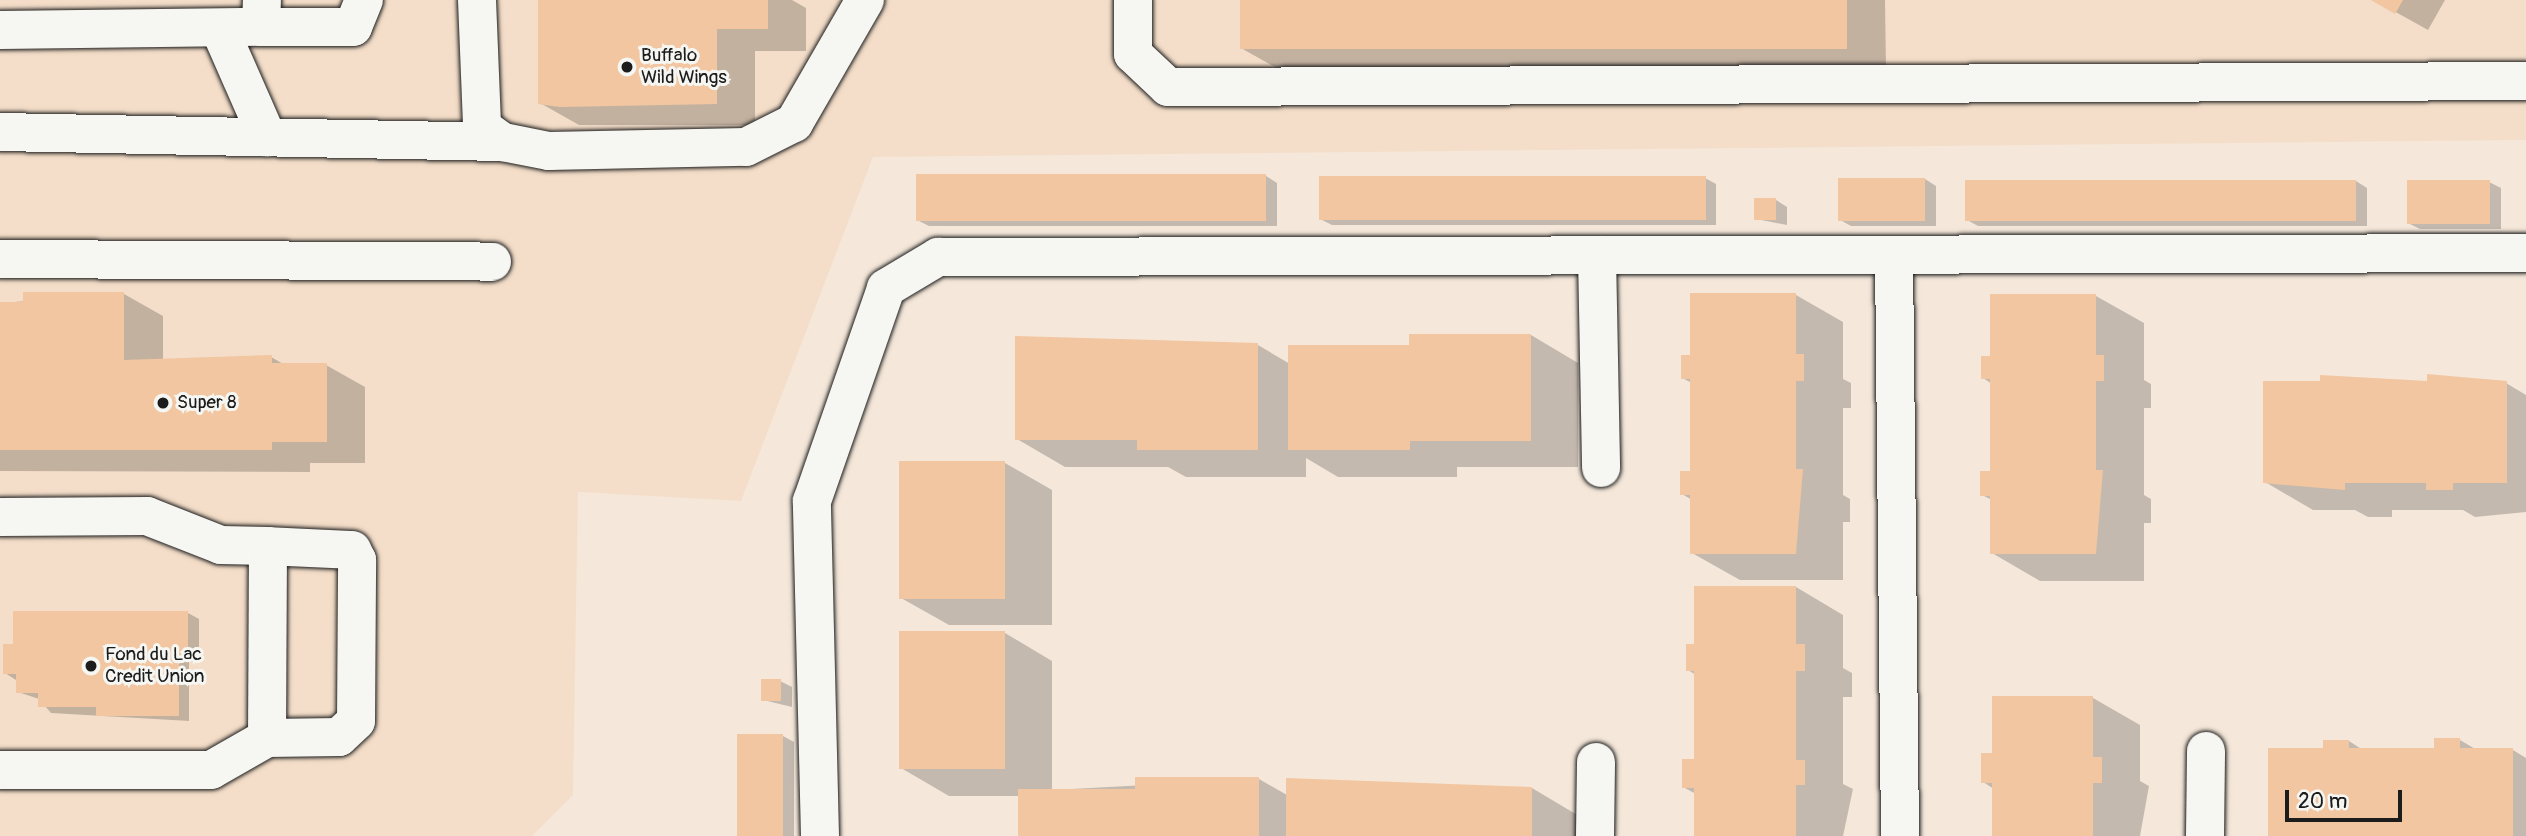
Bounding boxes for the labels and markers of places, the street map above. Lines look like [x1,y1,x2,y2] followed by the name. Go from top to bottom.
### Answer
[641,45,727,89] place label: Buffalo Wild Wings
[619,59,635,75] marker: Buffalo Wild Wings
[177,392,236,414] place label: Super 8
[155,395,171,411] marker: Super 8
[105,644,204,688] place label: Fond du Lac Credit Union
[83,658,99,674] marker: Fond du Lac Credit Union

